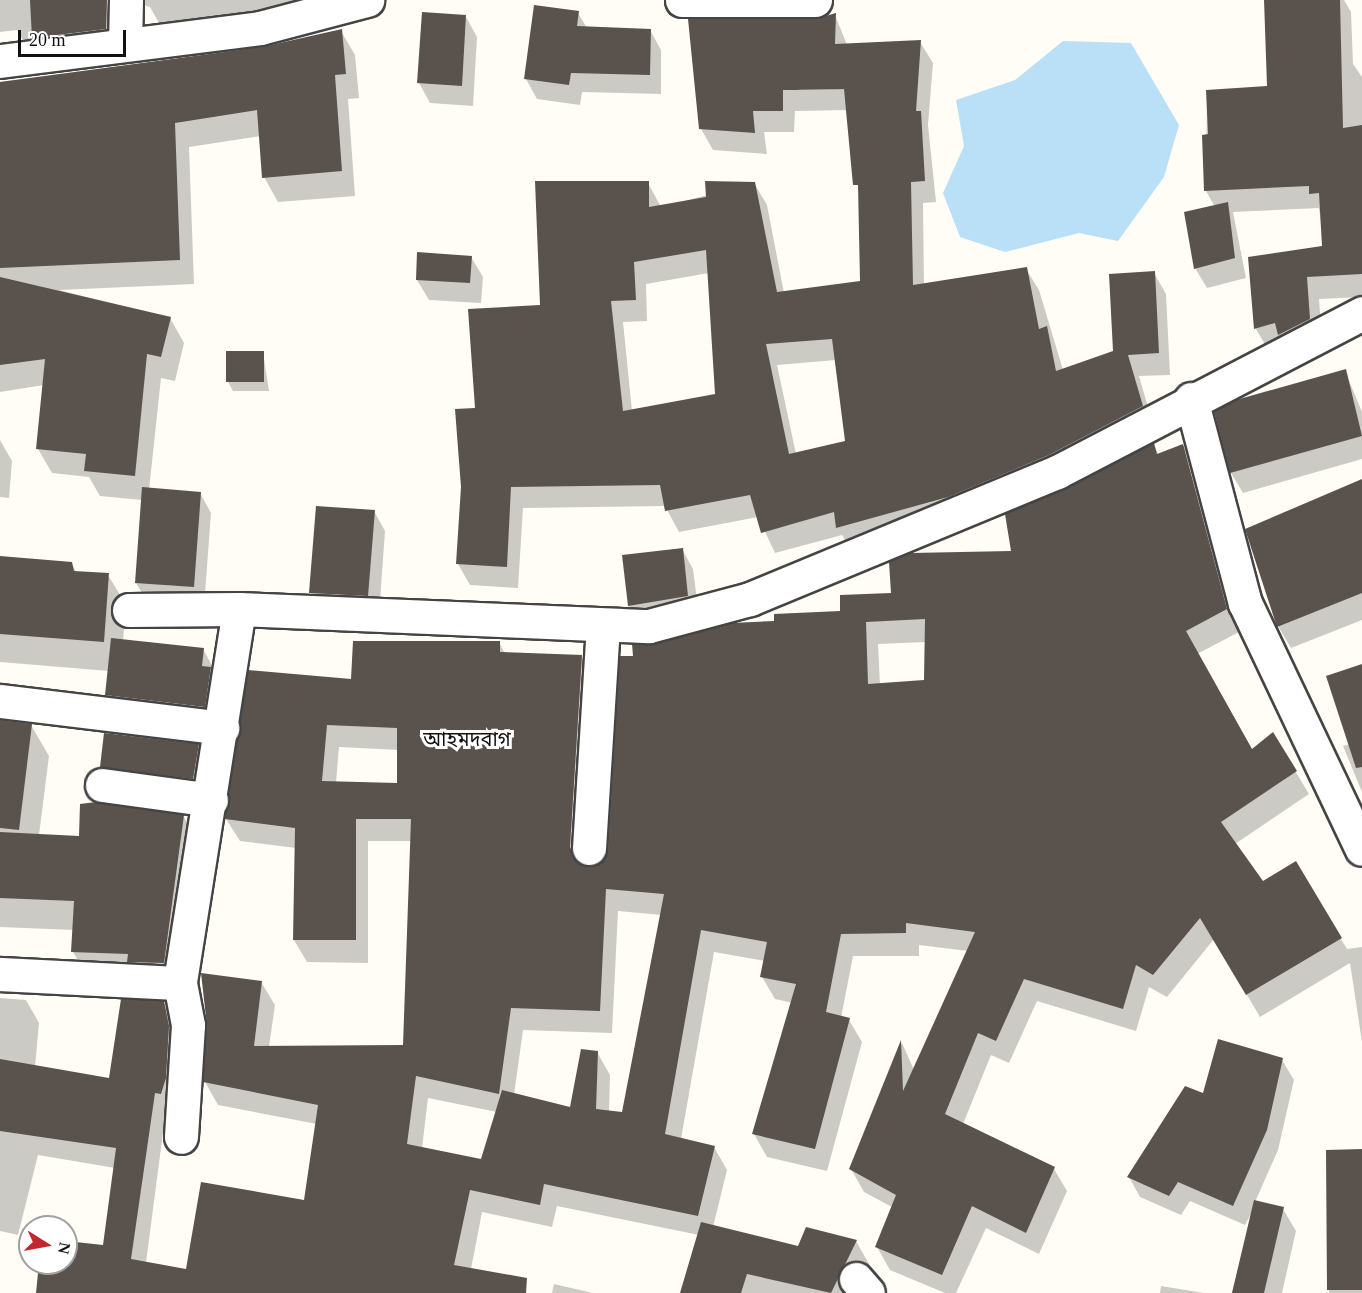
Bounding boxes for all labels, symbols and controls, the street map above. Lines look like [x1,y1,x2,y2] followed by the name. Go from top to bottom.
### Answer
[21,18,129,56] scale bar
[29,30,66,50] text: 20 m
[423,727,511,751] district label: আহমদবাগ
[18,1215,78,1275] north arrow
[55,1241,74,1255] text: N

